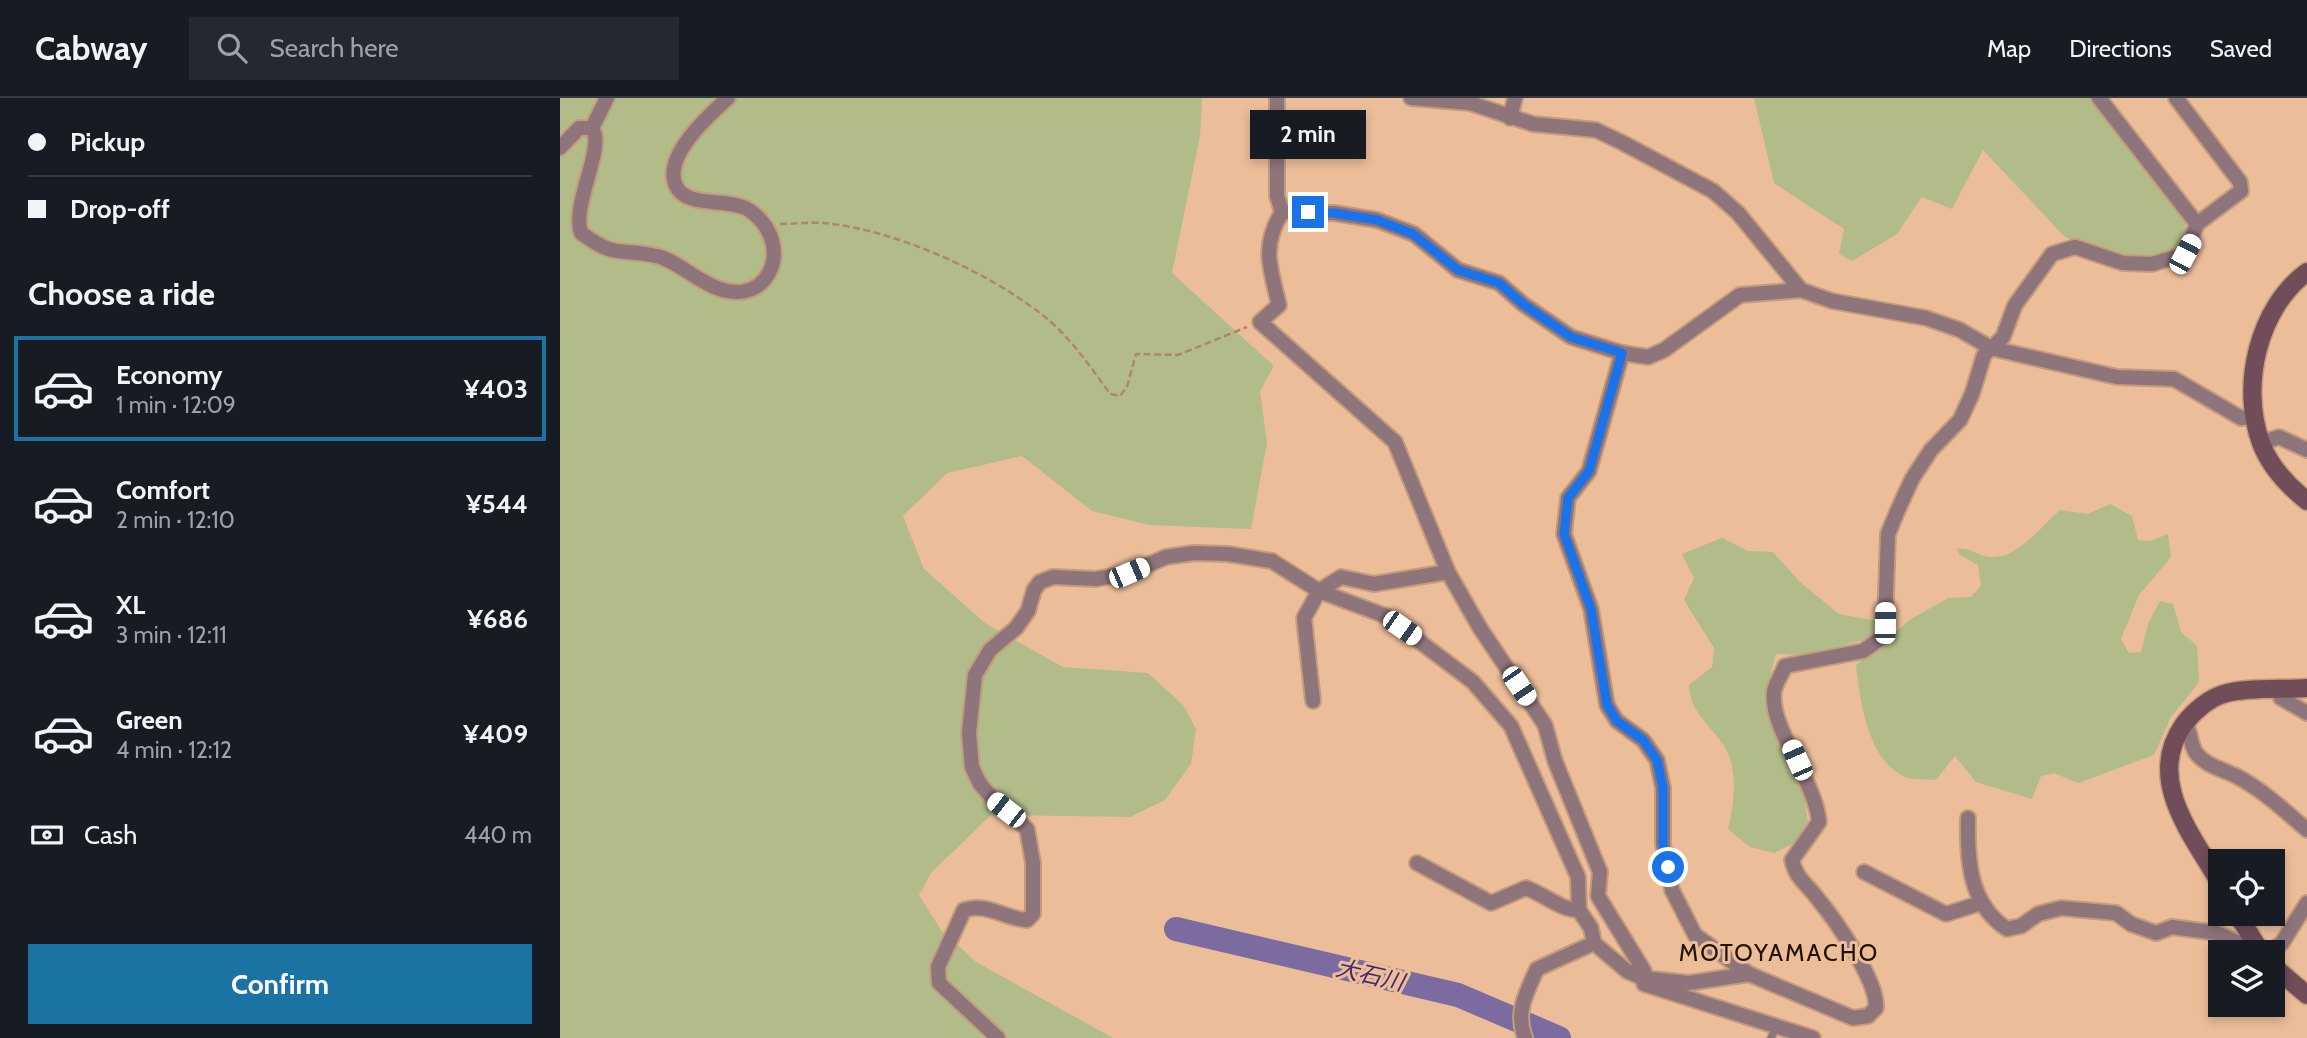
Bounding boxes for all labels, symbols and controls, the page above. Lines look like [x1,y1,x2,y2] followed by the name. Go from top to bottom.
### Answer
[189,17,679,80] search box
[35,28,147,68] text: Cabway
[213,29,251,67] icon: search
[269,32,399,64] text: Search here
[1987,34,2031,63] text: Map
[2069,34,2172,63] text: Directions
[2210,34,2272,63] text: Saved
[1250,110,1366,159] callout: 2 min
[1280,120,1336,148] text: 2 min
[70,126,145,158] text: Pickup
[70,193,170,225] text: Drop-off
[1292,196,1324,228] route end
[2166,231,2205,277] car
[28,274,215,313] text: Choose a ride
[32,357,95,420] icon: car
[116,359,222,391] text: Economy
[464,373,528,405] text: ¥403
[116,391,236,419] text: 1 min · 12:09
[32,472,95,535] icon: car
[116,474,210,506] text: Comfort
[466,488,528,520] text: ¥544
[116,506,235,534] text: 2 min · 12:10
[1106,555,1153,591] car
[32,587,95,650] icon: car
[116,589,145,621] text: XL
[1875,602,1896,644] car
[467,603,528,635] text: ¥686
[1379,607,1426,649] car
[116,621,227,649] text: 3 min · 12:11
[1499,663,1540,709] car
[32,702,95,765] icon: car
[116,704,183,736] text: Green
[463,718,528,750] text: ¥409
[116,736,232,764] text: 4 min · 12:12
[1779,737,1816,783] car
[983,789,1030,831] car
[28,816,66,854] icon: cash
[84,819,137,851] text: Cash
[464,821,532,849] text: 440 m
[2208,849,2285,1017] map controls
[2208,849,2285,926] button: locate
[1652,851,1684,883] route start
[1679,938,1879,967] district label: MOTOYAMACHO
[2208,940,2285,1017] button: layers
[28,944,532,1024] button: Confirm
[1333,954,1410,997] water label: 大石川

